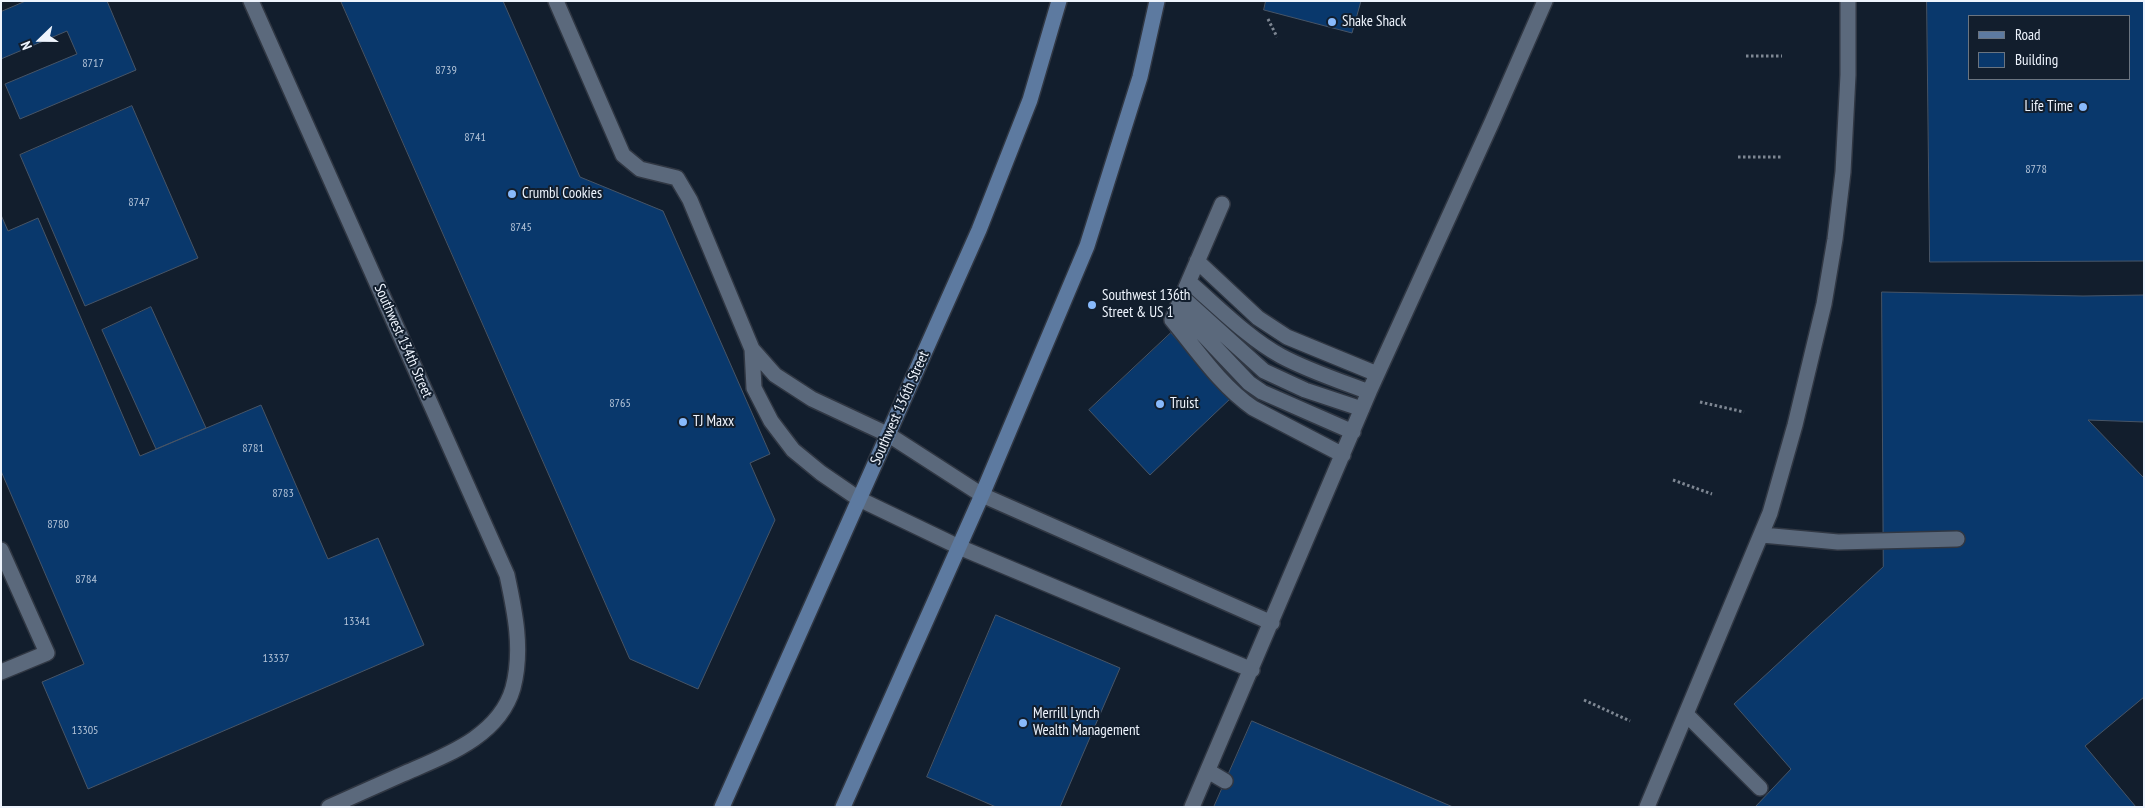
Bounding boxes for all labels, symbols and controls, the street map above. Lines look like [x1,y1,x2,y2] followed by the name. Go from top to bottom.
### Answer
[1342,13,1406,31] place label: Shake Shack
[15,15,65,65] north arrow
[1968,15,2130,80] legend
[1326,16,1338,28] marker: Shake Shack
[2015,25,2041,44] text: Road
[16,39,36,52] text: N
[2015,50,2058,69] text: Building
[82,57,104,71] house number: 8717
[435,64,457,78] house number: 8739
[2024,98,2073,116] place label: Life Time
[2077,101,2089,113] marker: Life Time
[464,131,486,145] house number: 8741
[2025,163,2047,177] house number: 8778
[522,185,602,203] place label: Crumbl Cookies
[506,188,518,200] marker: Crumbl Cookies
[128,196,150,210] house number: 8747
[510,221,532,235] house number: 8745
[370,281,436,401] street label: Southwest 134th Street
[1102,287,1190,322] place label: Southwest 136th Street & US 1
[1086,299,1098,311] marker: Southwest 136th Street & US 1
[867,348,933,468] street label: Southwest 136th Street
[1170,395,1198,413] place label: Truist
[609,397,631,411] house number: 8765
[1154,398,1166,410] marker: Truist
[693,413,734,431] place label: TJ Maxx
[677,416,689,428] marker: TJ Maxx
[242,442,264,456] house number: 8781
[272,487,294,501] house number: 8783
[47,518,69,532] house number: 8780
[75,573,97,587] house number: 8784
[344,615,370,629] house number: 13341
[263,652,289,666] house number: 13337
[1033,705,1140,740] place label: Merrill Lynch Wealth Management
[1017,717,1029,729] marker: Merrill Lynch Wealth Management
[72,724,98,738] house number: 13305

